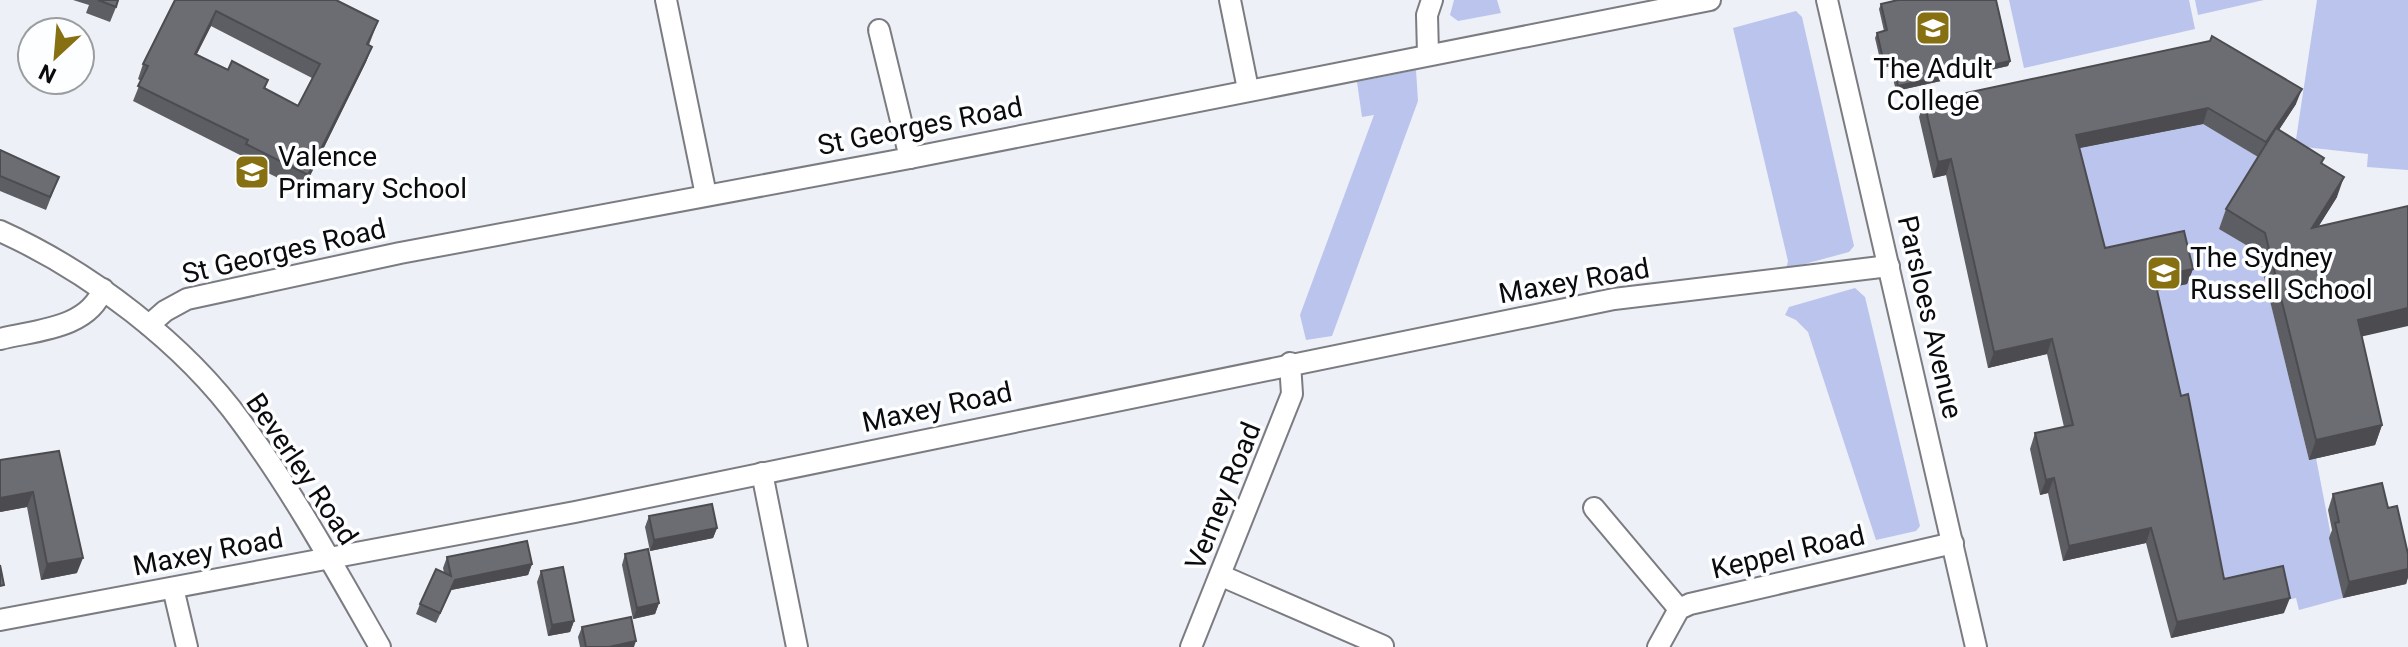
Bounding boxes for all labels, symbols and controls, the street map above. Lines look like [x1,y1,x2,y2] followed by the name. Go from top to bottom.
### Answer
[1914,9,1952,47] school or university icon: The Adult College
[16,16,96,96] north arrow
[1873,52,1993,117] place label: The Adult College
[35,59,60,88] text: N
[815,90,1025,162] street label: St Georges Road
[278,140,467,205] place label: Valence Primary School
[233,153,271,191] school or university icon: Valence Primary School
[179,212,389,290] street label: St Georges Road
[1891,212,1969,422] street label: Parsloes Avenue
[2190,241,2372,306] place label: The Sydney Russell School
[1496,252,1652,310] street label: Maxey Road
[2145,254,2183,292] school or university icon: The Sydney Russell School
[859,375,1015,439] street label: Maxey Road
[239,387,365,551] street label: Beverley Road
[1178,417,1268,575] street label: Verney Road
[1708,518,1868,586] street label: Keppel Road
[130,521,286,583] street label: Maxey Road

